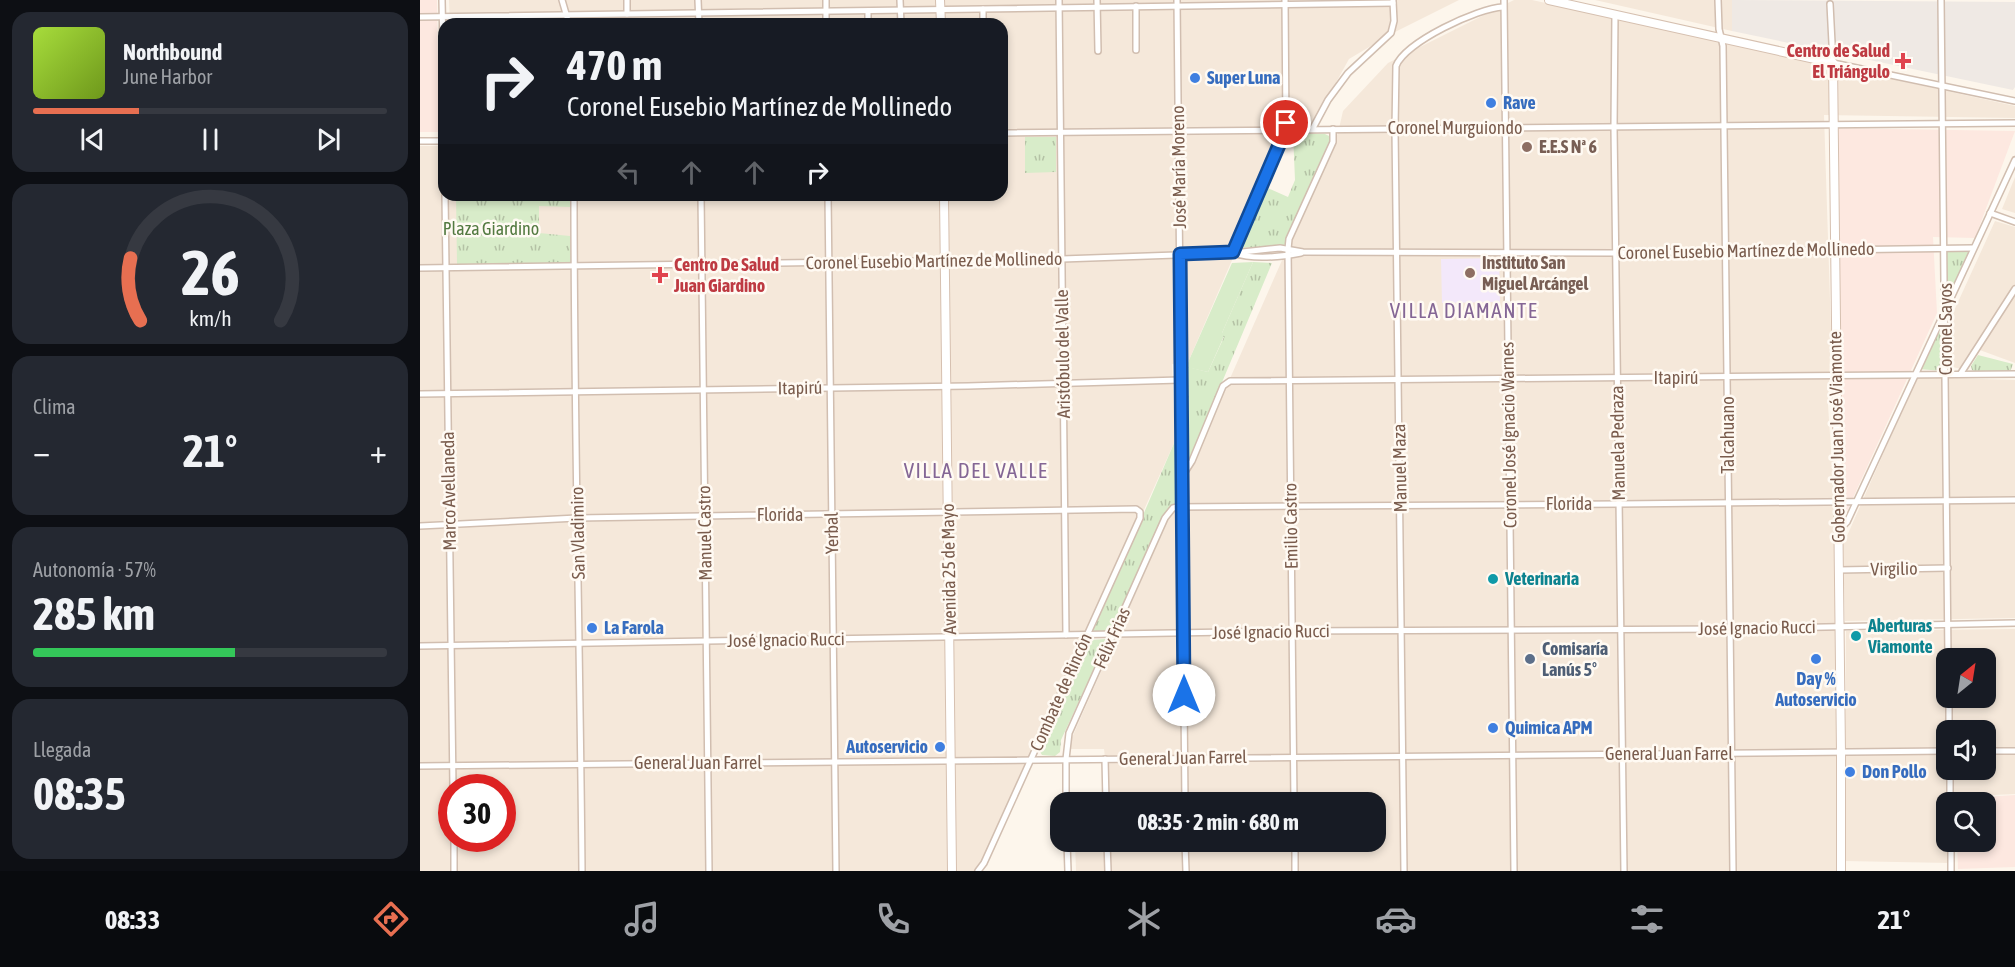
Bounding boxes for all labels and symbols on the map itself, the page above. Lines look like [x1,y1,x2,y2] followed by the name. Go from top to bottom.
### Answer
[1786,40,1890,82] place label: Centro de Salud El Triángulo
[1894,52,1912,70] marker: Centro de Salud El Triángulo
[1207,67,1281,88] place label: Super Luna
[1188,71,1202,85] marker: Super Luna
[1503,92,1536,113] place label: Rave
[1484,96,1498,110] marker: Rave
[1260,97,1311,148] pin
[1167,105,1190,229] street label: José María Moreno
[1388,117,1522,138] street label: Coronel Murguiondo
[1539,136,1597,157] place label: E.E.S Nª 6
[1520,140,1534,154] marker: E.E.S Nª 6
[443,218,539,239] park label: Plaza Giardino
[1617,238,1875,263] street label: Coronel Eusebio Martínez de Mollinedo
[805,248,1063,273] street label: Coronel Eusebio Martínez de Mollinedo
[1482,252,1588,294] place label: Instituto San Miguel Arcángel
[673,254,779,296] place label: Centro De Salud Juan Giardino
[651,266,669,284] marker: Centro De Salud Juan Giardino
[1463,266,1477,280] marker: Instituto San Miguel Arcángel
[1935,283,1956,375] street label: Coronel Sayos
[1051,289,1074,419] street label: Aristóbulo del Valle
[1390,298,1538,322] district label: VILLA DIAMANTE
[1824,331,1849,543] street label: Gobernador Juan José Viamonte
[1496,342,1521,528] street label: Coronel José Ignacio Warnes
[1654,367,1698,388] street label: Itapirú
[777,377,823,398] street label: Itapirú
[1606,385,1629,501] street label: Manuela Pedraza
[1717,396,1738,474] street label: Talcahuano
[1388,424,1411,512] street label: Manuel Maza
[437,431,460,551] street label: Marco Avellaneda
[904,458,1048,482] district label: VILLA DEL VALLE
[1279,483,1302,569] street label: Emilio Castro
[693,485,716,581] street label: Manuel Castro
[566,487,589,580] street label: San Vladimiro
[1546,493,1592,514] street label: Florida
[937,503,960,635] street label: Avenida 25 de Mayo
[757,504,803,525] street label: Florida
[821,512,842,554] street label: Yerbal
[1870,558,1918,579] street label: Virgilio
[1504,568,1579,589] place label: Veterinaria
[1486,572,1500,586] marker: Veterinaria
[1089,604,1134,672] street label: Félix Frias
[1867,615,1933,657] place label: Aberturas Viamonte
[1698,616,1816,639] street label: José Ignacio Rucci
[604,617,664,638] place label: La Farola
[1212,620,1330,643] street label: José Ignacio Rucci
[585,621,599,635] marker: La Farola
[727,628,845,651] street label: José Ignacio Rucci
[1849,629,1863,643] marker: Aberturas Viamonte
[1025,630,1096,754] street label: Combate de Rincón
[1542,638,1608,680] place label: Comisaría Lanús 5°
[1936,648,1996,708] north arrow
[1523,652,1537,666] marker: Comisaría Lanús 5°
[1809,652,1823,666] marker: Day % Autoservicio
[1152,663,1216,727] position arrow
[1774,668,1857,710] place label: Day % Autoservicio
[1505,717,1593,738] place label: Quimica APM
[1486,721,1500,735] marker: Quimica APM
[845,736,928,757] place label: Autoservicio
[933,740,947,754] marker: Autoservicio
[1605,743,1733,764] street label: General Juan Farrel
[1119,746,1247,769] street label: General Juan Farrel
[634,752,762,773] street label: General Juan Farrel
[1862,761,1927,782] place label: Don Pollo
[1843,765,1857,779] marker: Don Pollo
[438,774,516,852] speed limit sign: 30

